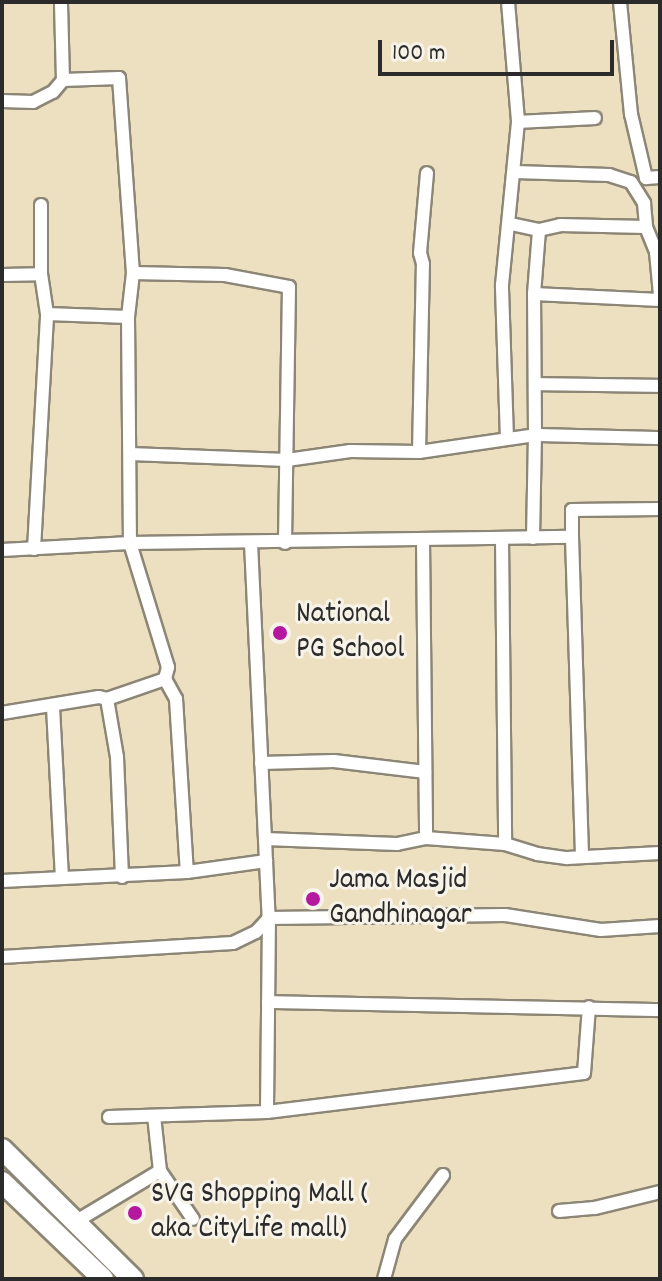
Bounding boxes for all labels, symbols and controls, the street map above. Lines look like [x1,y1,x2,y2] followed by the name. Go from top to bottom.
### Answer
[382,24,618,74] scale bar
[392,37,445,71] text: 100 m
[296,598,405,668] place label: National PG School
[271,624,289,642] marker: National PG School
[329,864,472,934] place label: Jama Masjid Gandhinagar
[304,890,322,908] marker: Jama Masjid Gandhinagar
[151,1178,368,1248] place label: SVG Shopping Mall ( aka CityLife mall)
[126,1204,144,1222] marker: SVG Shopping Mall ( aka CityLife mall)

